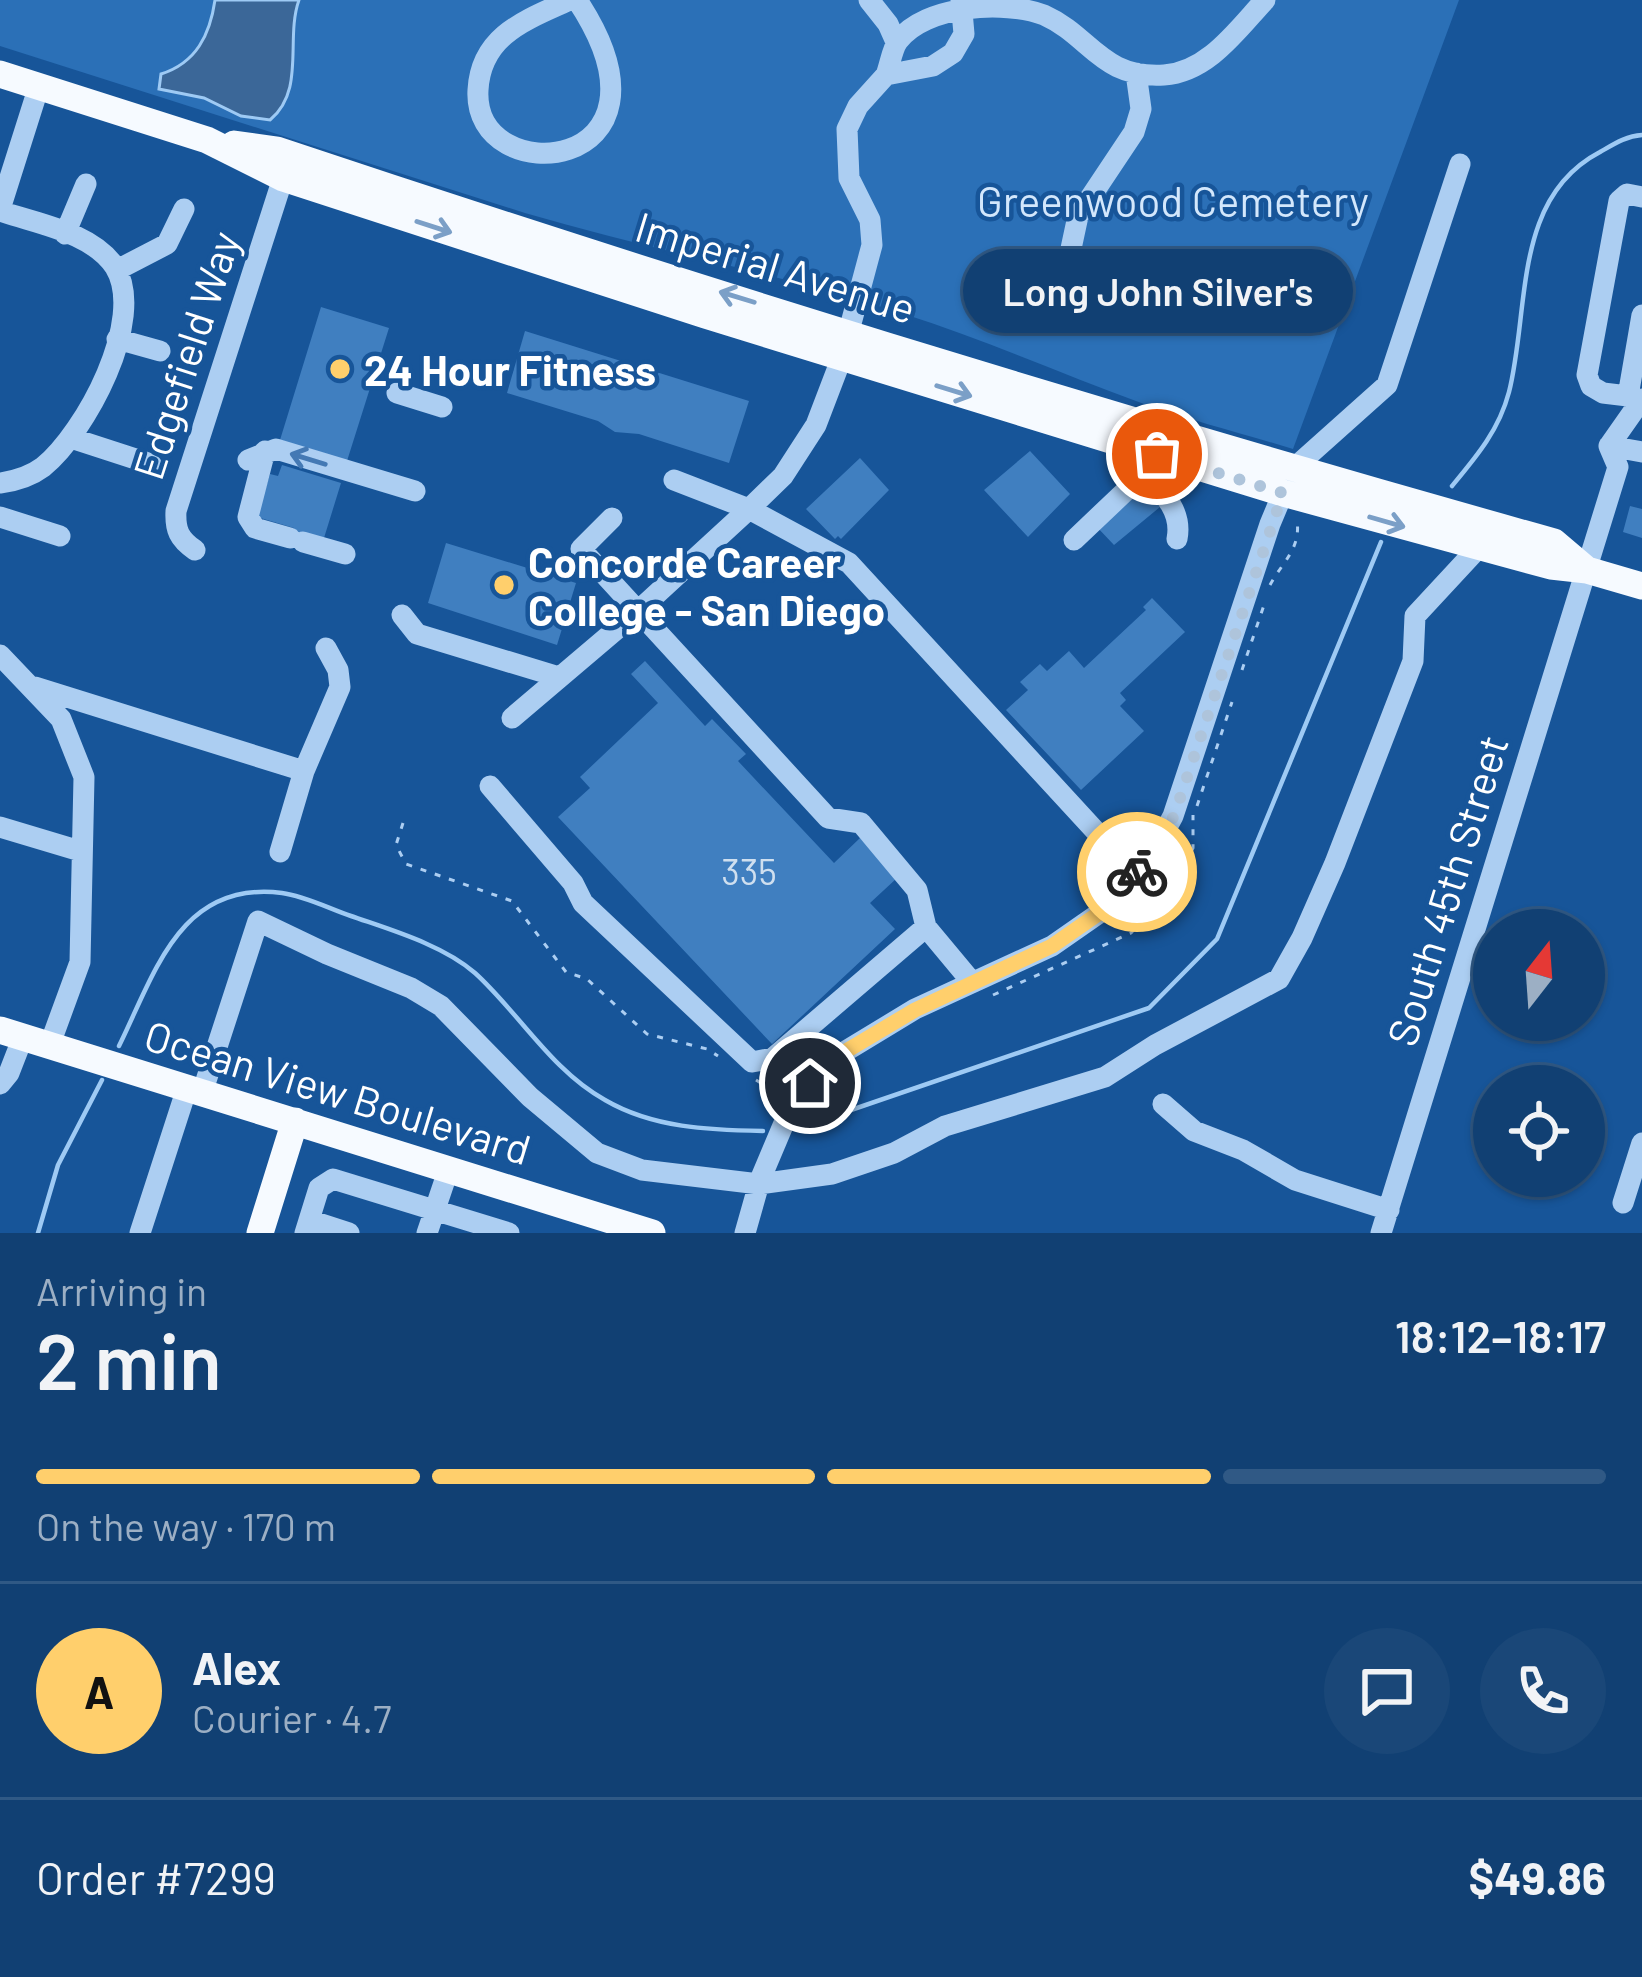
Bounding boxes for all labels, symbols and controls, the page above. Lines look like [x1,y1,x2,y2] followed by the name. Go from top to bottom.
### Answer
[977,175,1369,226] park label: Greenwood Cemetery
[630,200,922,333] street label: Imperial Avenue
[414,217,452,239] one-way arrow
[121,225,250,486] street label: Edgefield Way
[962,250,1352,334] callout: Long John Silver's
[1003,267,1313,314] text: Long John Silver's
[719,285,757,307] one-way arrow
[364,344,656,394] place label: 24 Hour Fitness
[327,356,353,382] marker: 24 Hour Fitness
[934,382,972,404] one-way arrow
[1106,403,1208,505] pin
[1124,421,1190,487] icon: bag
[290,447,328,469] one-way arrow
[1367,512,1405,534] one-way arrow
[528,536,885,635] place label: Concorde Career College - San Diego
[491,572,517,598] marker: Concorde Career College - San Diego
[1375,729,1517,1051] street label: South 45th Street
[1077,812,1197,932] courier
[1104,839,1170,905] icon: bike
[721,849,777,892] house number: 335
[1473,909,1605,1041] north arrow
[1473,909,1605,1197] map controls
[139,1009,537,1173] street label: Ocean View Boulevard
[759,1032,861,1134] pin
[777,1050,843,1116] icon: home
[1473,1065,1605,1197] button: locate
[36,1267,207,1314] text: Arriving in
[1395,1308,1606,1362] text: 18:12–18:17
[36,1312,222,1406] text: 2 min
[36,1502,336,1549] text: On the way · 170 m
[1324,1628,1450,1754] button: chat
[1480,1628,1606,1754] button: phone
[192,1640,281,1694] text: Alex
[84,1664,114,1718] text: A
[192,1694,392,1741] text: Courier · 4.7
[36,1850,276,1904] text: Order #7299
[1468,1850,1606,1904] text: $49.86

